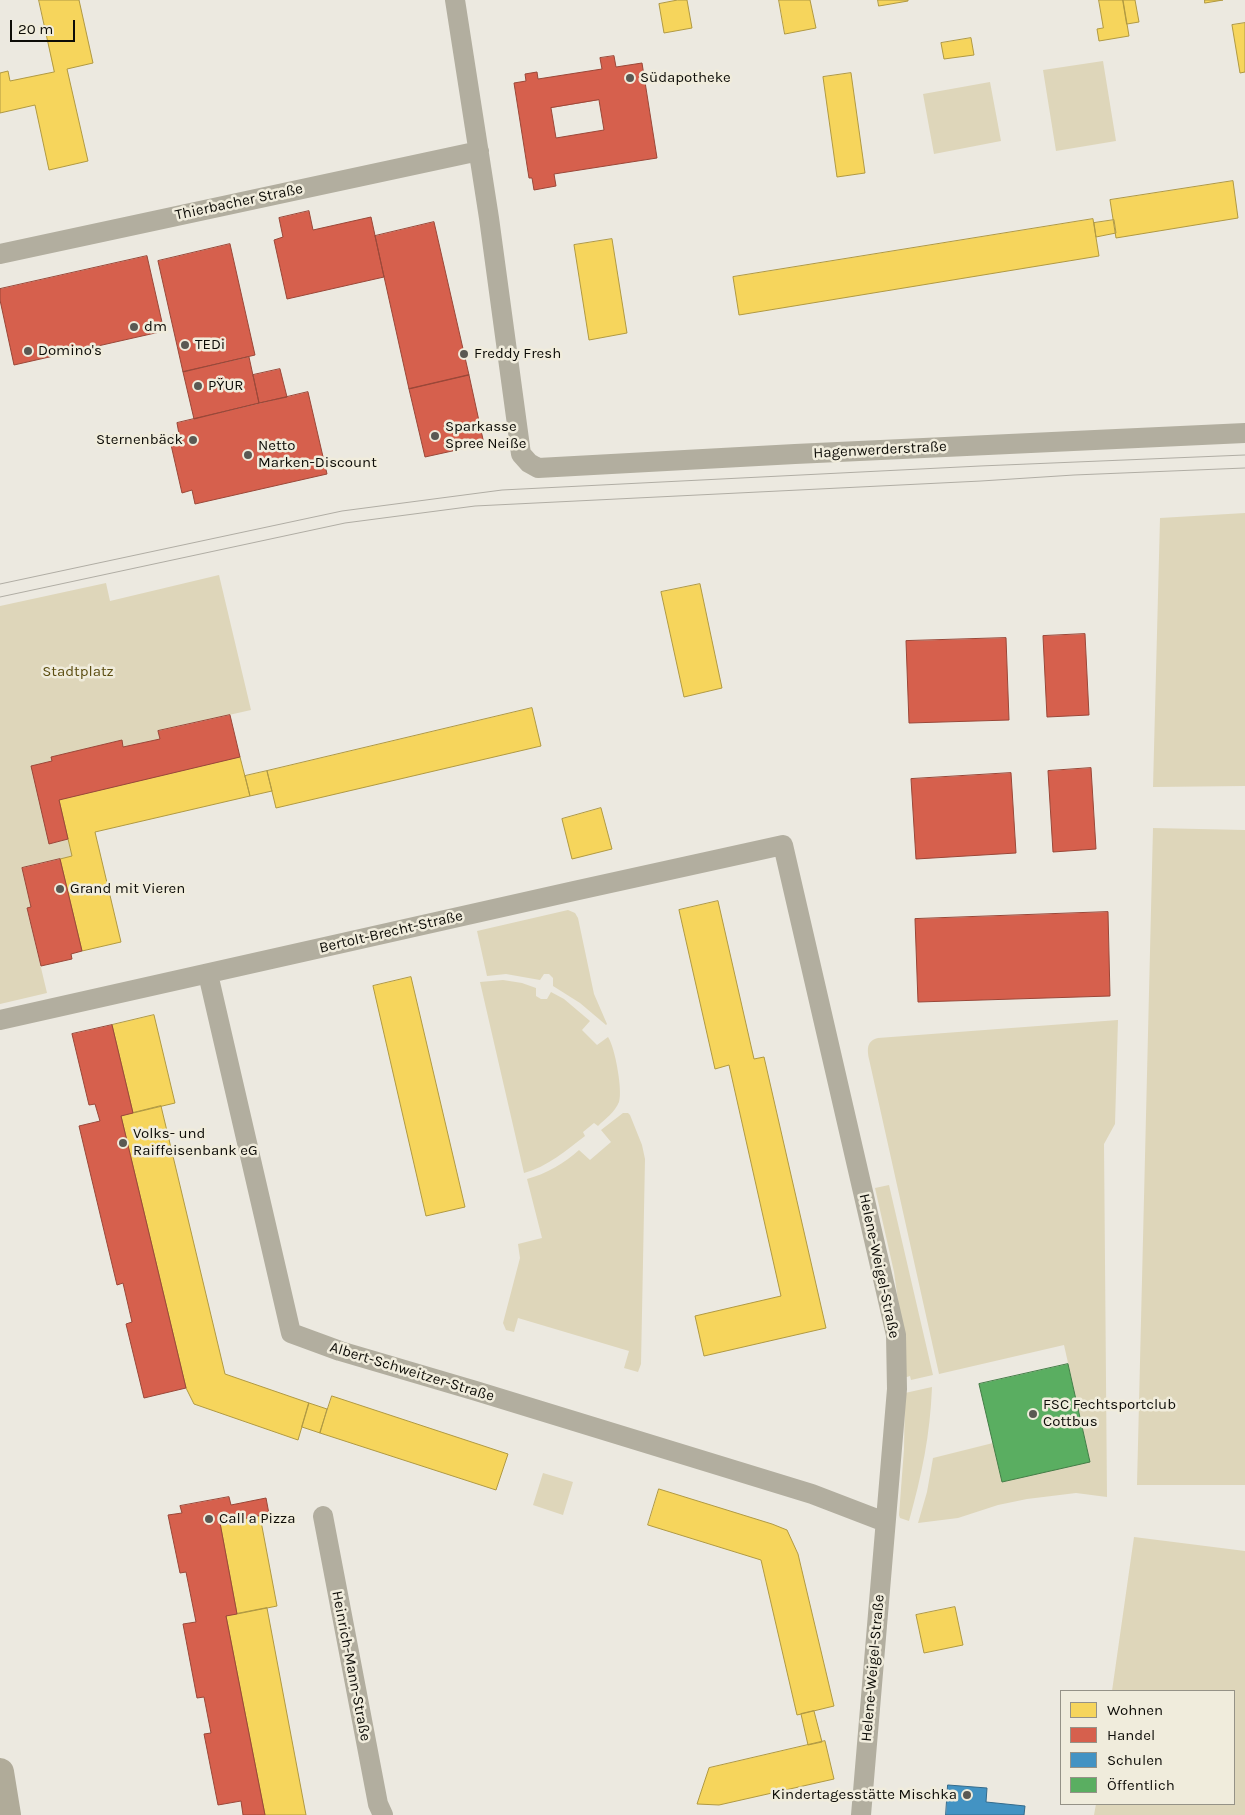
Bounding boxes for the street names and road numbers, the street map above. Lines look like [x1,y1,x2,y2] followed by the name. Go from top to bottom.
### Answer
[174,180,304,224] street label: Thierbacher Straße
[813,438,947,462] street label: Hagenwerderstraße
[317,907,465,957] street label: Bertolt-Brecht-Straße
[855,1192,903,1340] street label: Helene-Weigel-Straße
[328,1338,496,1406] street label: Albert-Schweitzer-Straße
[328,1589,374,1743] street label: Heinrich-Mann-Straße
[858,1594,888,1742] street label: Helene-Weigel-Straße

